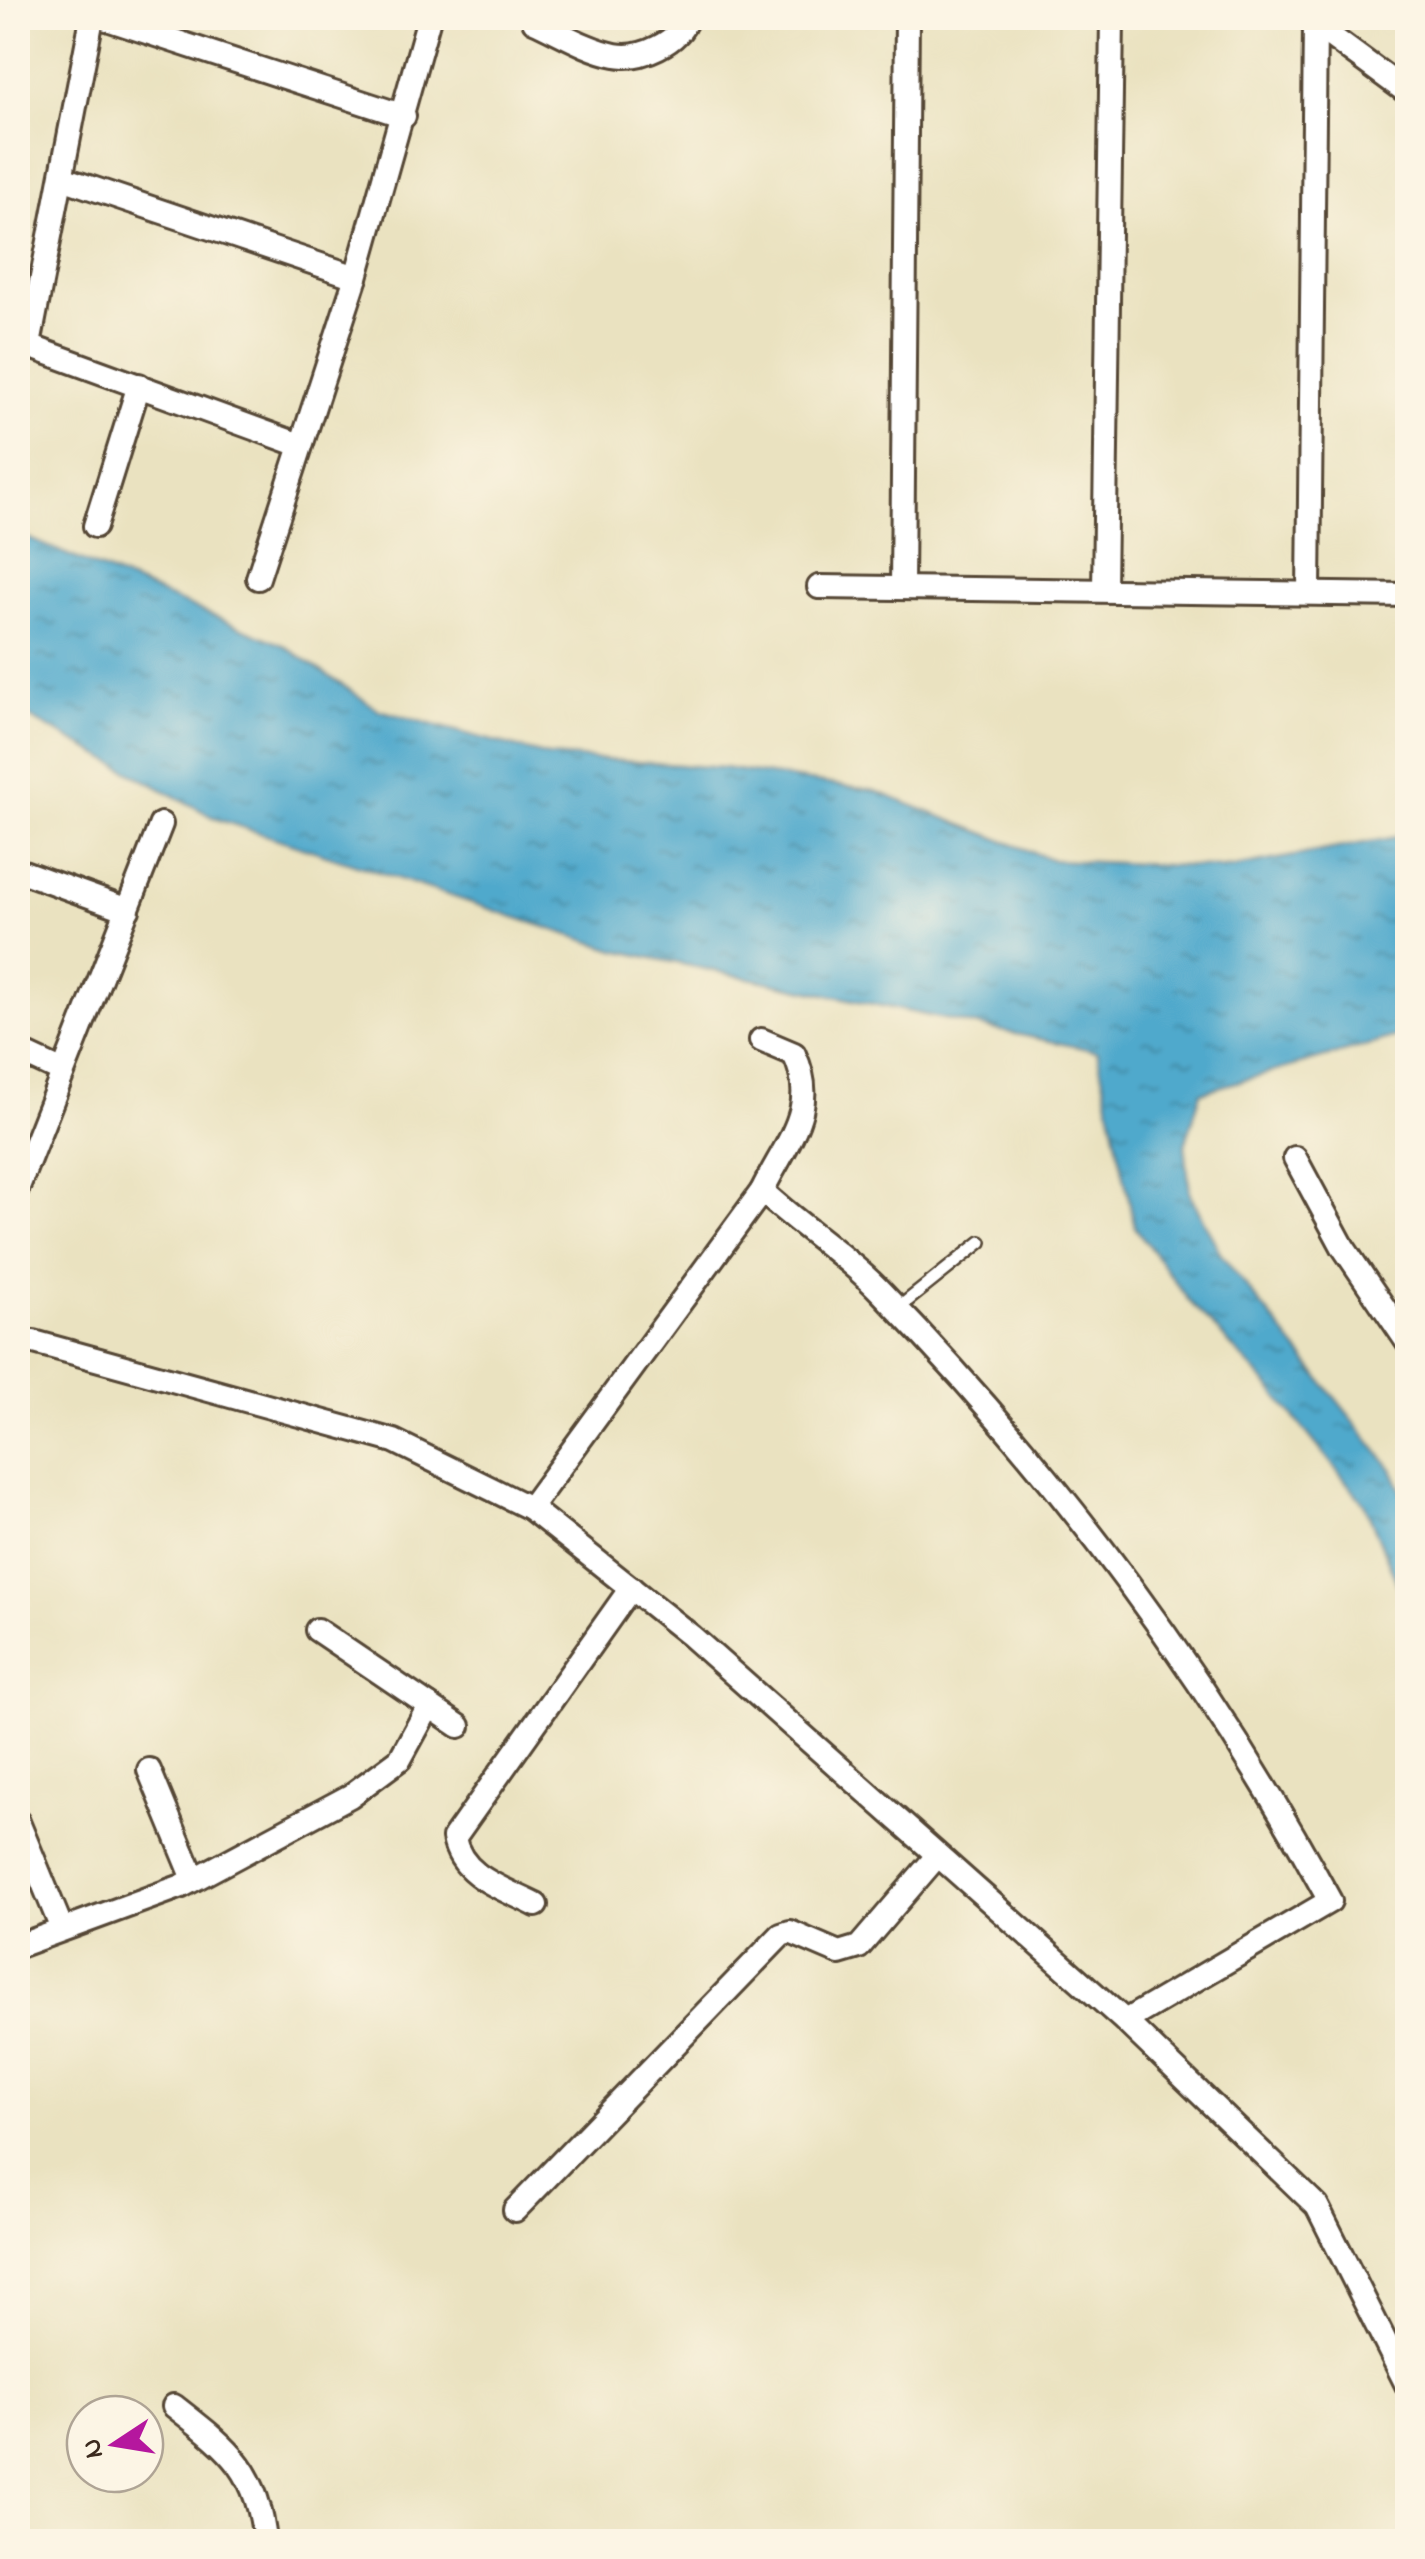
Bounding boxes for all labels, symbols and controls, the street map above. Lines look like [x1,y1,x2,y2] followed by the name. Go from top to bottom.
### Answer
[65,2394,165,2494] north arrow
[72,2435,116,2462] text: N

